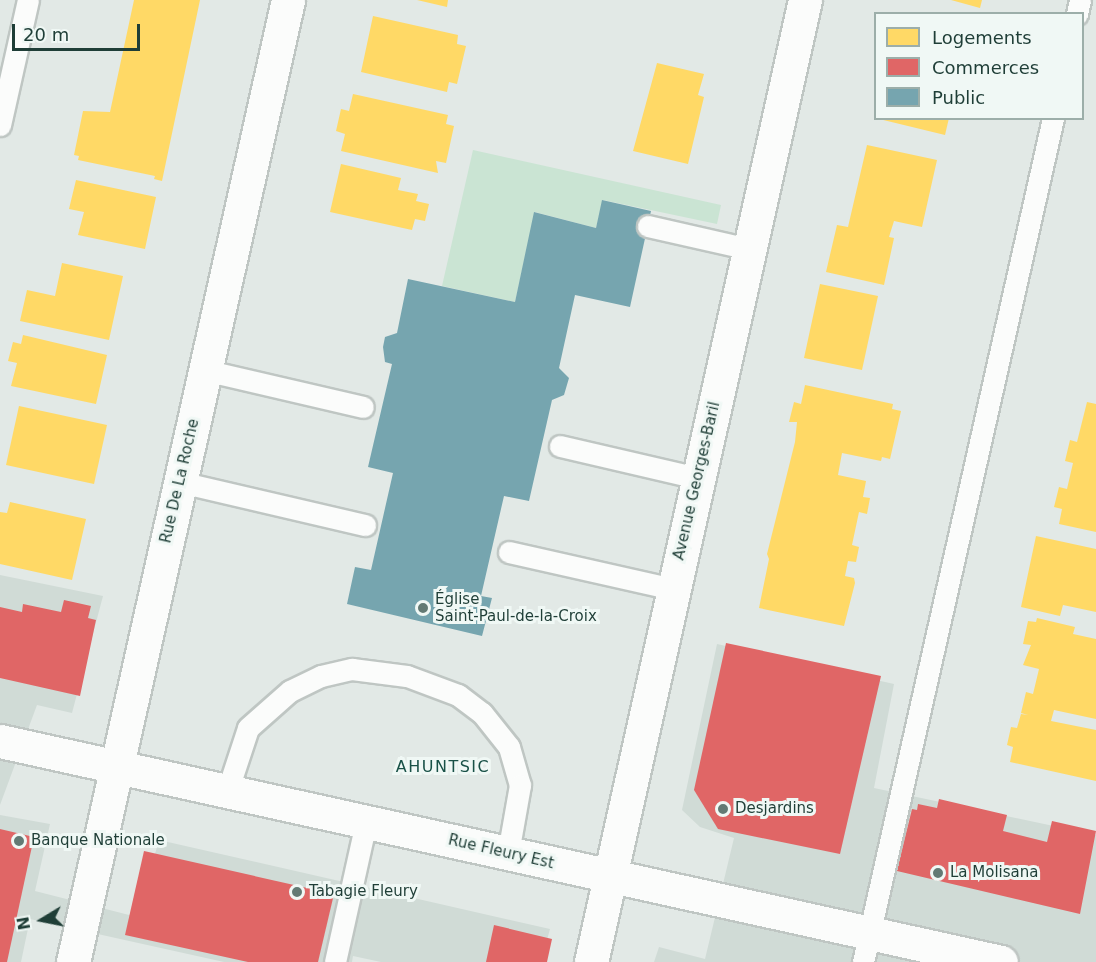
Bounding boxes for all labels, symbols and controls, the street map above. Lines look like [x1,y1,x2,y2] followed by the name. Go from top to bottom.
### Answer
[15,12,142,50] scale bar
[874,12,1084,120] legend
[23,24,69,45] text: 20 m
[932,27,1032,48] text: Logements
[932,57,1039,78] text: Commerces
[932,87,985,108] text: Public
[670,400,724,562] street label: Avenue Georges-Baril
[157,417,203,545] street label: Rue De La Roche
[435,590,597,625] place label: Église Saint-Paul-de-la-Croix
[416,601,430,615] marker: Église Saint-Paul-de-la-Croix
[396,757,490,777] district label: AHUNTSIC
[735,800,814,818] place label: Desjardins
[716,802,730,816] marker: Desjardins
[446,831,556,873] street label: Rue Fleury Est
[31,832,165,850] place label: Banque Nationale
[12,834,26,848] marker: Banque Nationale
[950,864,1038,882] place label: La Molisana
[931,866,945,880] marker: La Molisana
[309,883,418,901] place label: Tabagie Fleury
[290,885,304,899] marker: Tabagie Fleury
[12,890,72,950] north arrow
[13,915,34,931] text: N

